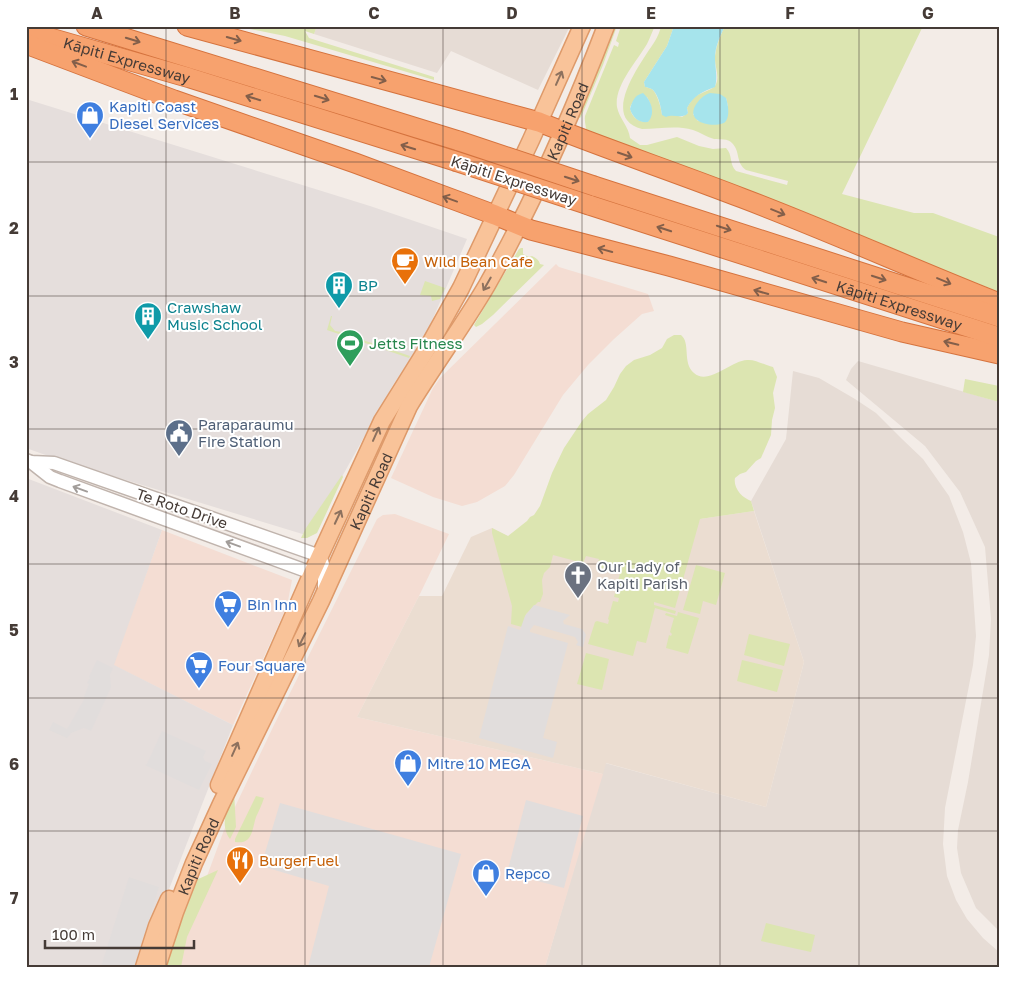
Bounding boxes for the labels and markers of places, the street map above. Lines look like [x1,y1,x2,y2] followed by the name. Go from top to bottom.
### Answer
[109,97,219,132] place label: Kapiti Coast Diesel Services
[75,100,105,139] shop icon: Kapiti Coast Diesel Services
[390,246,420,285] cafe icon: Wild Bean Cafe
[424,252,533,270] place label: Wild Bean Cafe
[324,270,354,309] building icon: BP
[358,276,378,294] place label: BP
[167,298,263,333] place label: Crawshaw Music School
[133,301,163,340] building icon: Crawshaw Music School
[335,328,365,367] sports icon: Jetts Fitness
[369,334,462,352] place label: Jetts Fitness
[198,415,294,450] place label: Paraparaumu Fire Station
[164,418,194,457] public building icon: Paraparaumu Fire Station
[597,557,688,592] place label: Our Lady of Kapiti Parish
[563,560,593,599] church icon: Our Lady of Kapiti Parish
[213,589,243,628] supermarket icon: Bin Inn
[247,595,297,613] place label: Bin Inn
[184,650,214,689] supermarket icon: Four Square
[218,656,306,674] place label: Four Square
[393,748,423,787] shop icon: Mitre 10 MEGA
[427,754,531,772] place label: Mitre 10 MEGA
[225,845,255,884] restaurant icon: BurgerFuel
[259,851,339,869] place label: BurgerFuel
[471,858,501,897] shop icon: Repco
[505,864,550,882] place label: Repco

